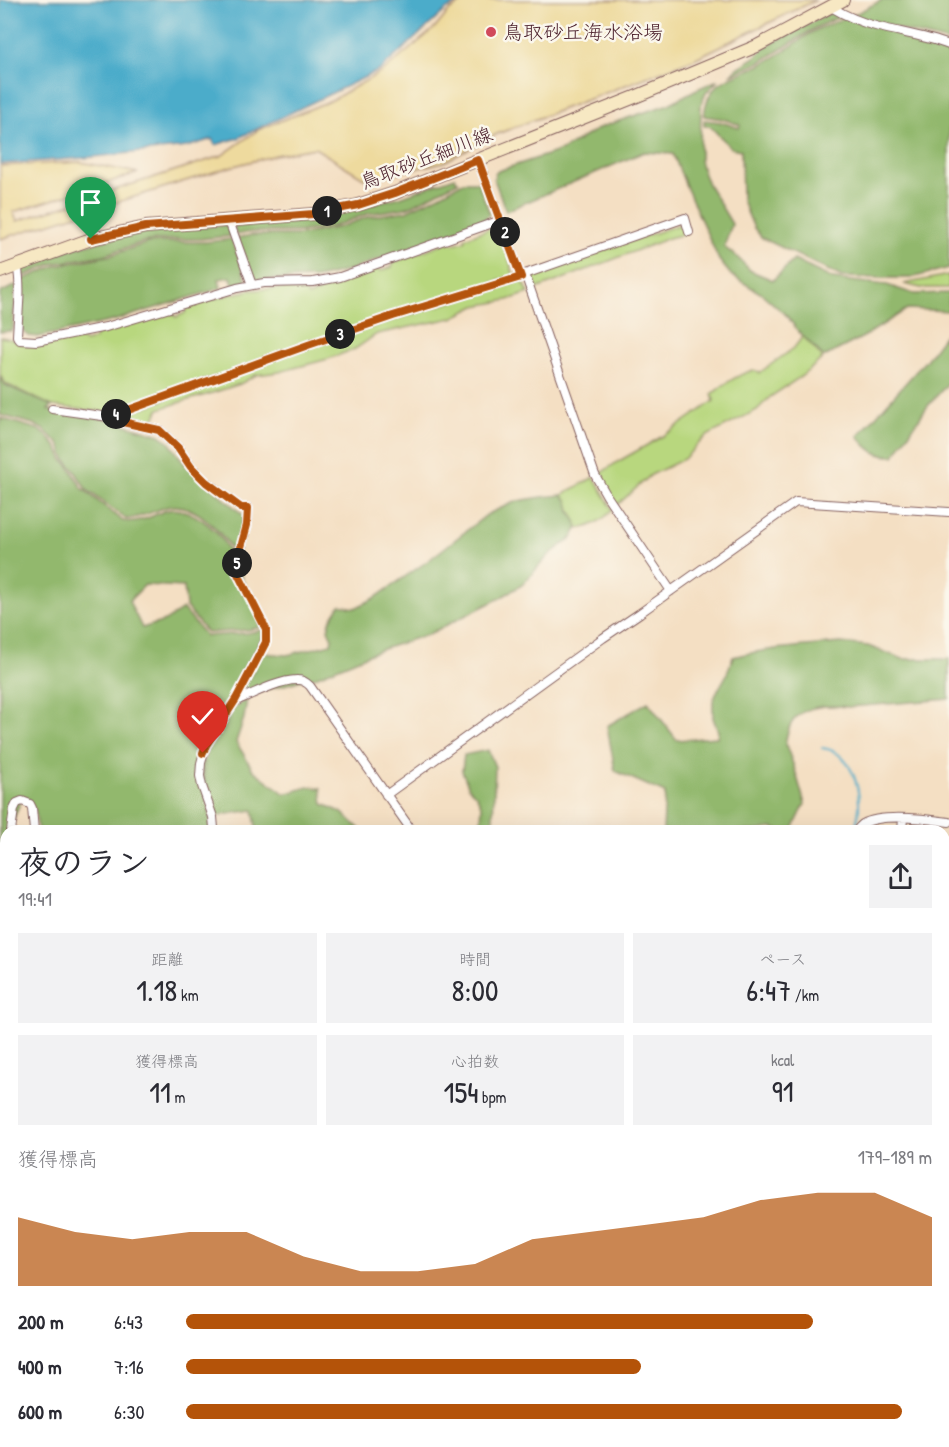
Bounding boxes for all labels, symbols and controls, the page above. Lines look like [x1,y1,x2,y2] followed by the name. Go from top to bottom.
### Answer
[503,18,663,45] place label: 鳥取砂丘海水浴場
[484,25,498,39] marker: 鳥取砂丘海水浴場
[356,120,496,195] street label: 鳥取砂丘細川線
[65,177,116,239] pin
[74,186,107,219] icon: arrive
[312,196,342,226] pin: 1
[324,200,330,222] text: 1
[490,217,520,247] pin: 2
[501,221,509,243] text: 2
[325,319,355,349] pin: 3
[336,323,344,345] text: 3
[101,399,131,429] pin: 4
[113,403,119,425] text: 4
[222,548,252,578] pin: 5
[234,552,240,574] text: 5
[177,691,228,753] pin
[186,700,219,733] icon: check
[18,840,150,884] text: 夜のラン
[869,845,932,908] button: share
[18,885,52,912] text: 19:41
[151,948,183,970] text: 距離
[459,948,491,970] text: 時間
[759,948,806,970] text: ペース
[136,970,177,1010] text: 1.18
[452,970,498,1010] text: 8:00
[746,970,791,1010] text: 6:47
[177,984,199,1006] text: km
[791,984,819,1006] text: /km
[771,1049,794,1071] text: kcal
[135,1050,199,1072] text: 獲得標高
[451,1050,499,1072] text: 心拍数
[772,1071,794,1111] text: 91
[149,1072,171,1112] text: 11
[444,1072,478,1112] text: 154
[171,1086,186,1108] text: m
[478,1086,506,1108] text: bpm
[858,1143,932,1170] text: 179–189 m
[18,1145,98,1172] text: 獲得標高
[18,1308,63,1335] text: 200 m
[114,1308,143,1335] text: 6:43
[18,1353,62,1380] text: 400 m
[114,1353,144,1380] text: 7:16
[18,1398,62,1425] text: 600 m
[114,1398,145,1425] text: 6:30

